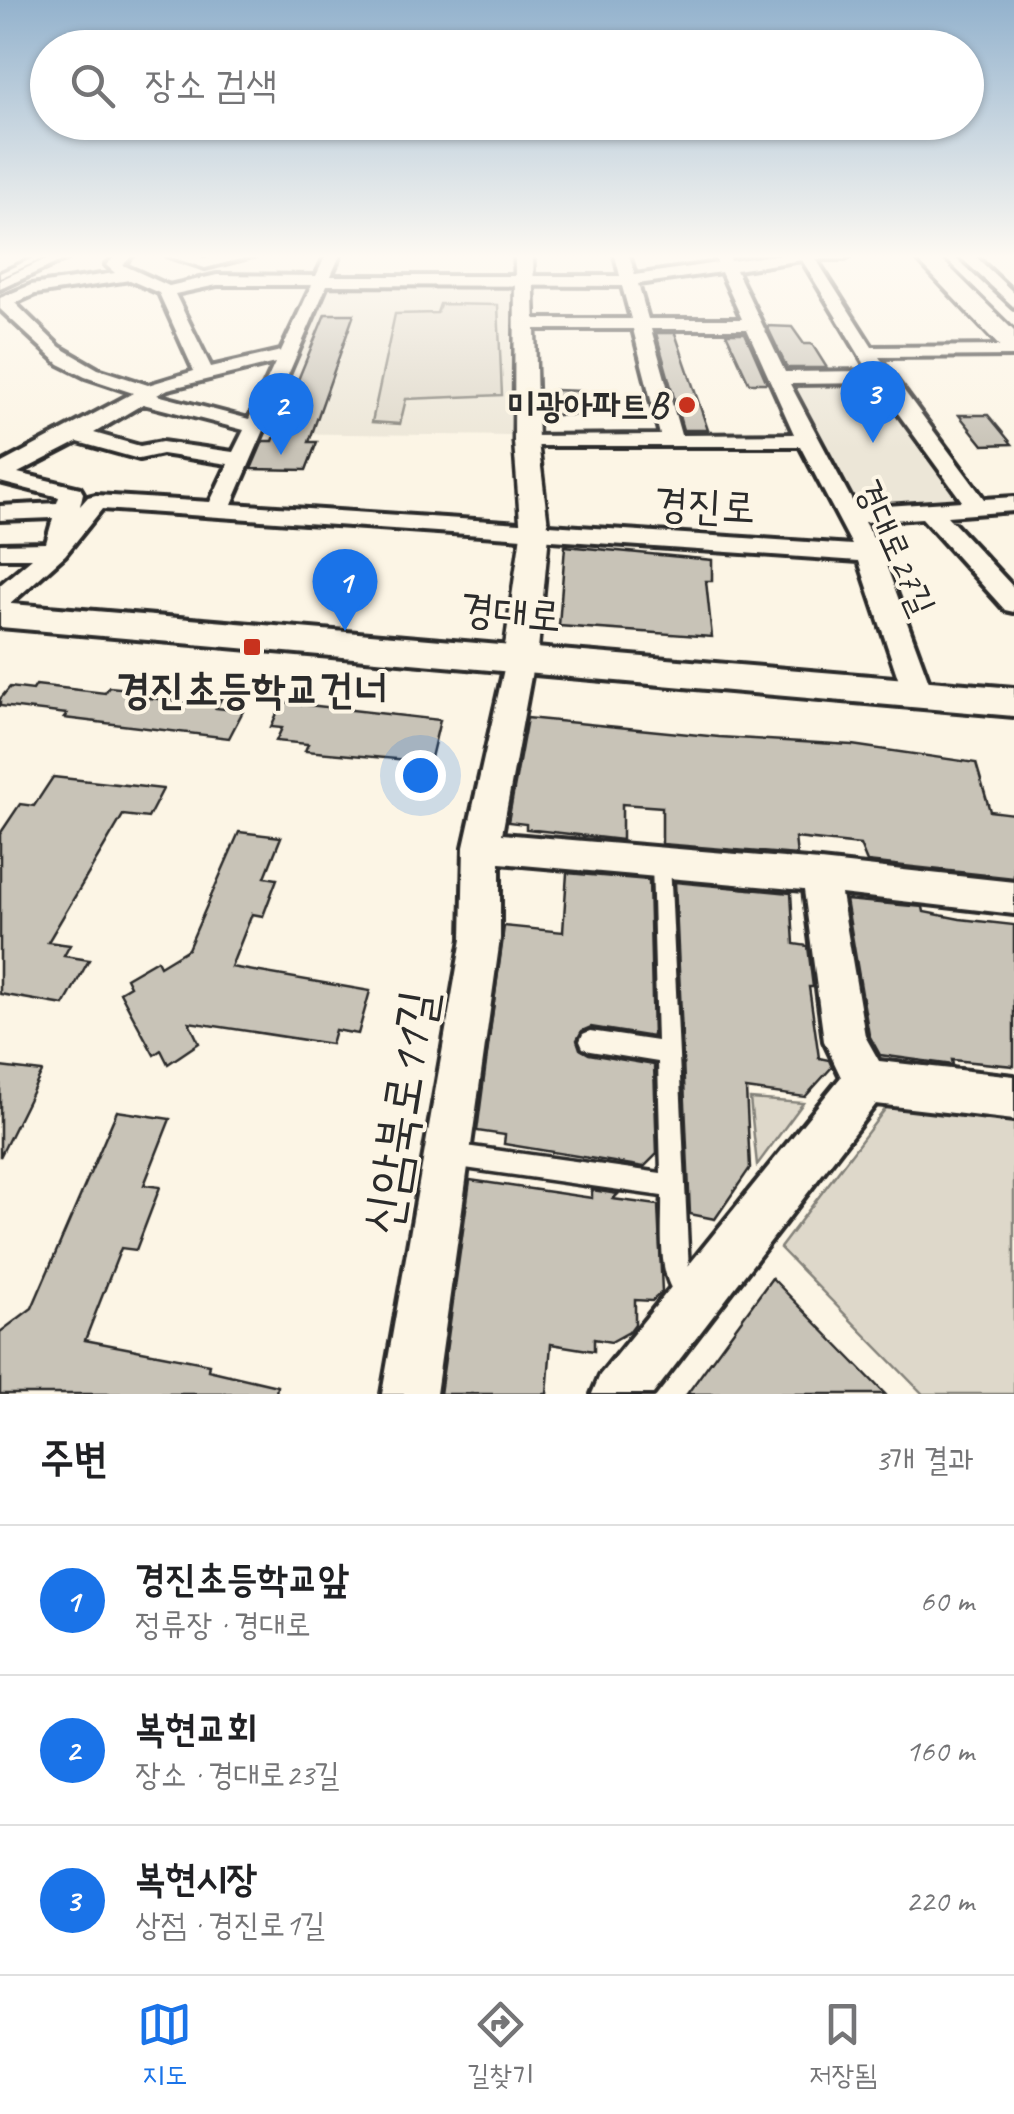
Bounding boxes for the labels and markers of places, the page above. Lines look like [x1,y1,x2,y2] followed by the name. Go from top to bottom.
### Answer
[840,360,906,443] pin: 3
[248,372,314,455] pin: 2
[508,383,670,428] place label: 미광아파트B
[676,394,698,416] marker: 미광아파트B
[312,548,378,631] pin: 1
[241,636,263,658] marker: 경진초등학교건너
[117,663,387,716] place label: 경진초등학교건너

